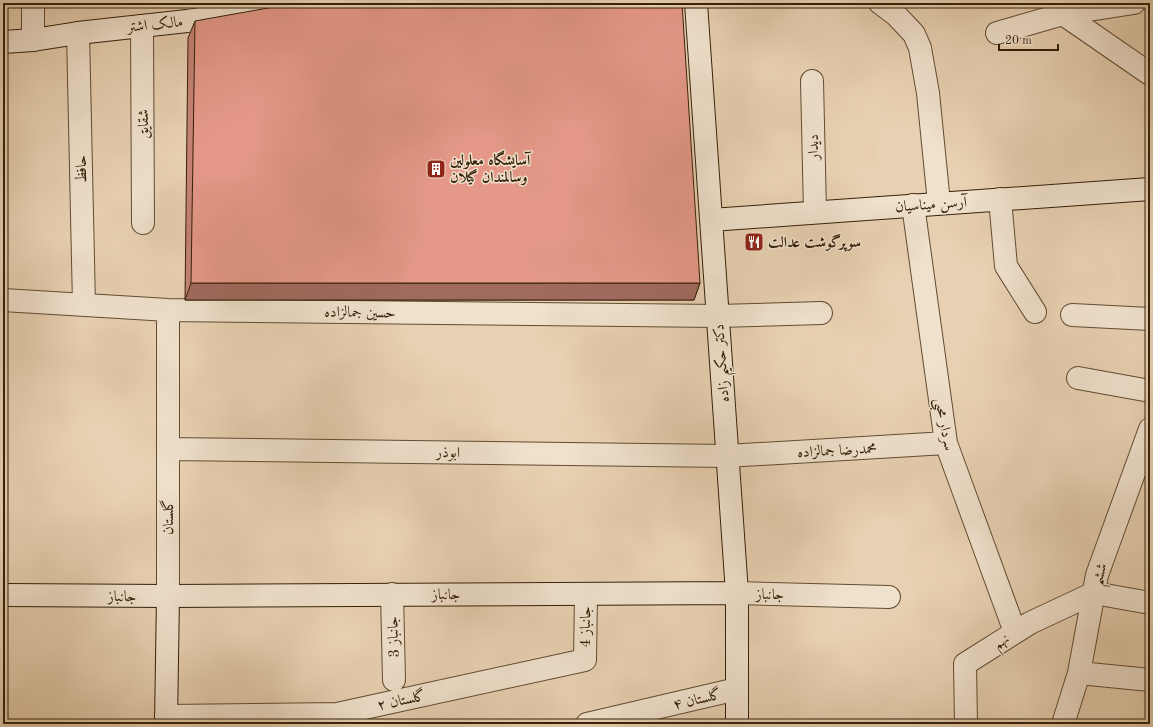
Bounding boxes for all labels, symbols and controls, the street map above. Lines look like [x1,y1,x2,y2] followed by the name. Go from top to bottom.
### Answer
[124,13,184,36] street label: مالک اشتر
[999,26,1058,52] scale bar
[1005,35,1032,47] text: 20 m
[137,109,152,139] street label: شقایق
[807,134,822,162] street label: دیدار
[450,150,532,186] place label: آسایشگاه معلولین وسالمندان گیلان
[74,155,90,183] street label: حافظ
[425,158,447,180] building icon: آسایشگاه معلولین وسالمندان گیلان
[894,192,969,216] street label: آرسن میناسیان
[743,231,765,253] restaurant icon: سوپرگوشت عدالت
[768,233,861,252] place label: سوپرگوشت عدالت
[324,304,396,322] street label: حسین جمالزاده
[710,323,739,403] street label: دکتر حکیم زاده
[928,397,956,453] street label: سردار محبی
[797,441,878,461] street label: محمدرضا جمالزاده
[434,446,460,461] street label: ابوذر
[159,499,177,535] street label: گلستان
[1090,561,1117,589] street label: ششم
[430,588,460,603] street label: جانباز
[754,588,784,603] street label: جانباز
[106,590,136,605] street label: جانباز
[579,606,594,648] street label: جانباز 4
[386,616,403,658] street label: جانباز 3
[991,632,1015,657] street label: نهم
[671,685,723,713] street label: گلستان ۴
[375,686,427,714] street label: گلستان ۲

